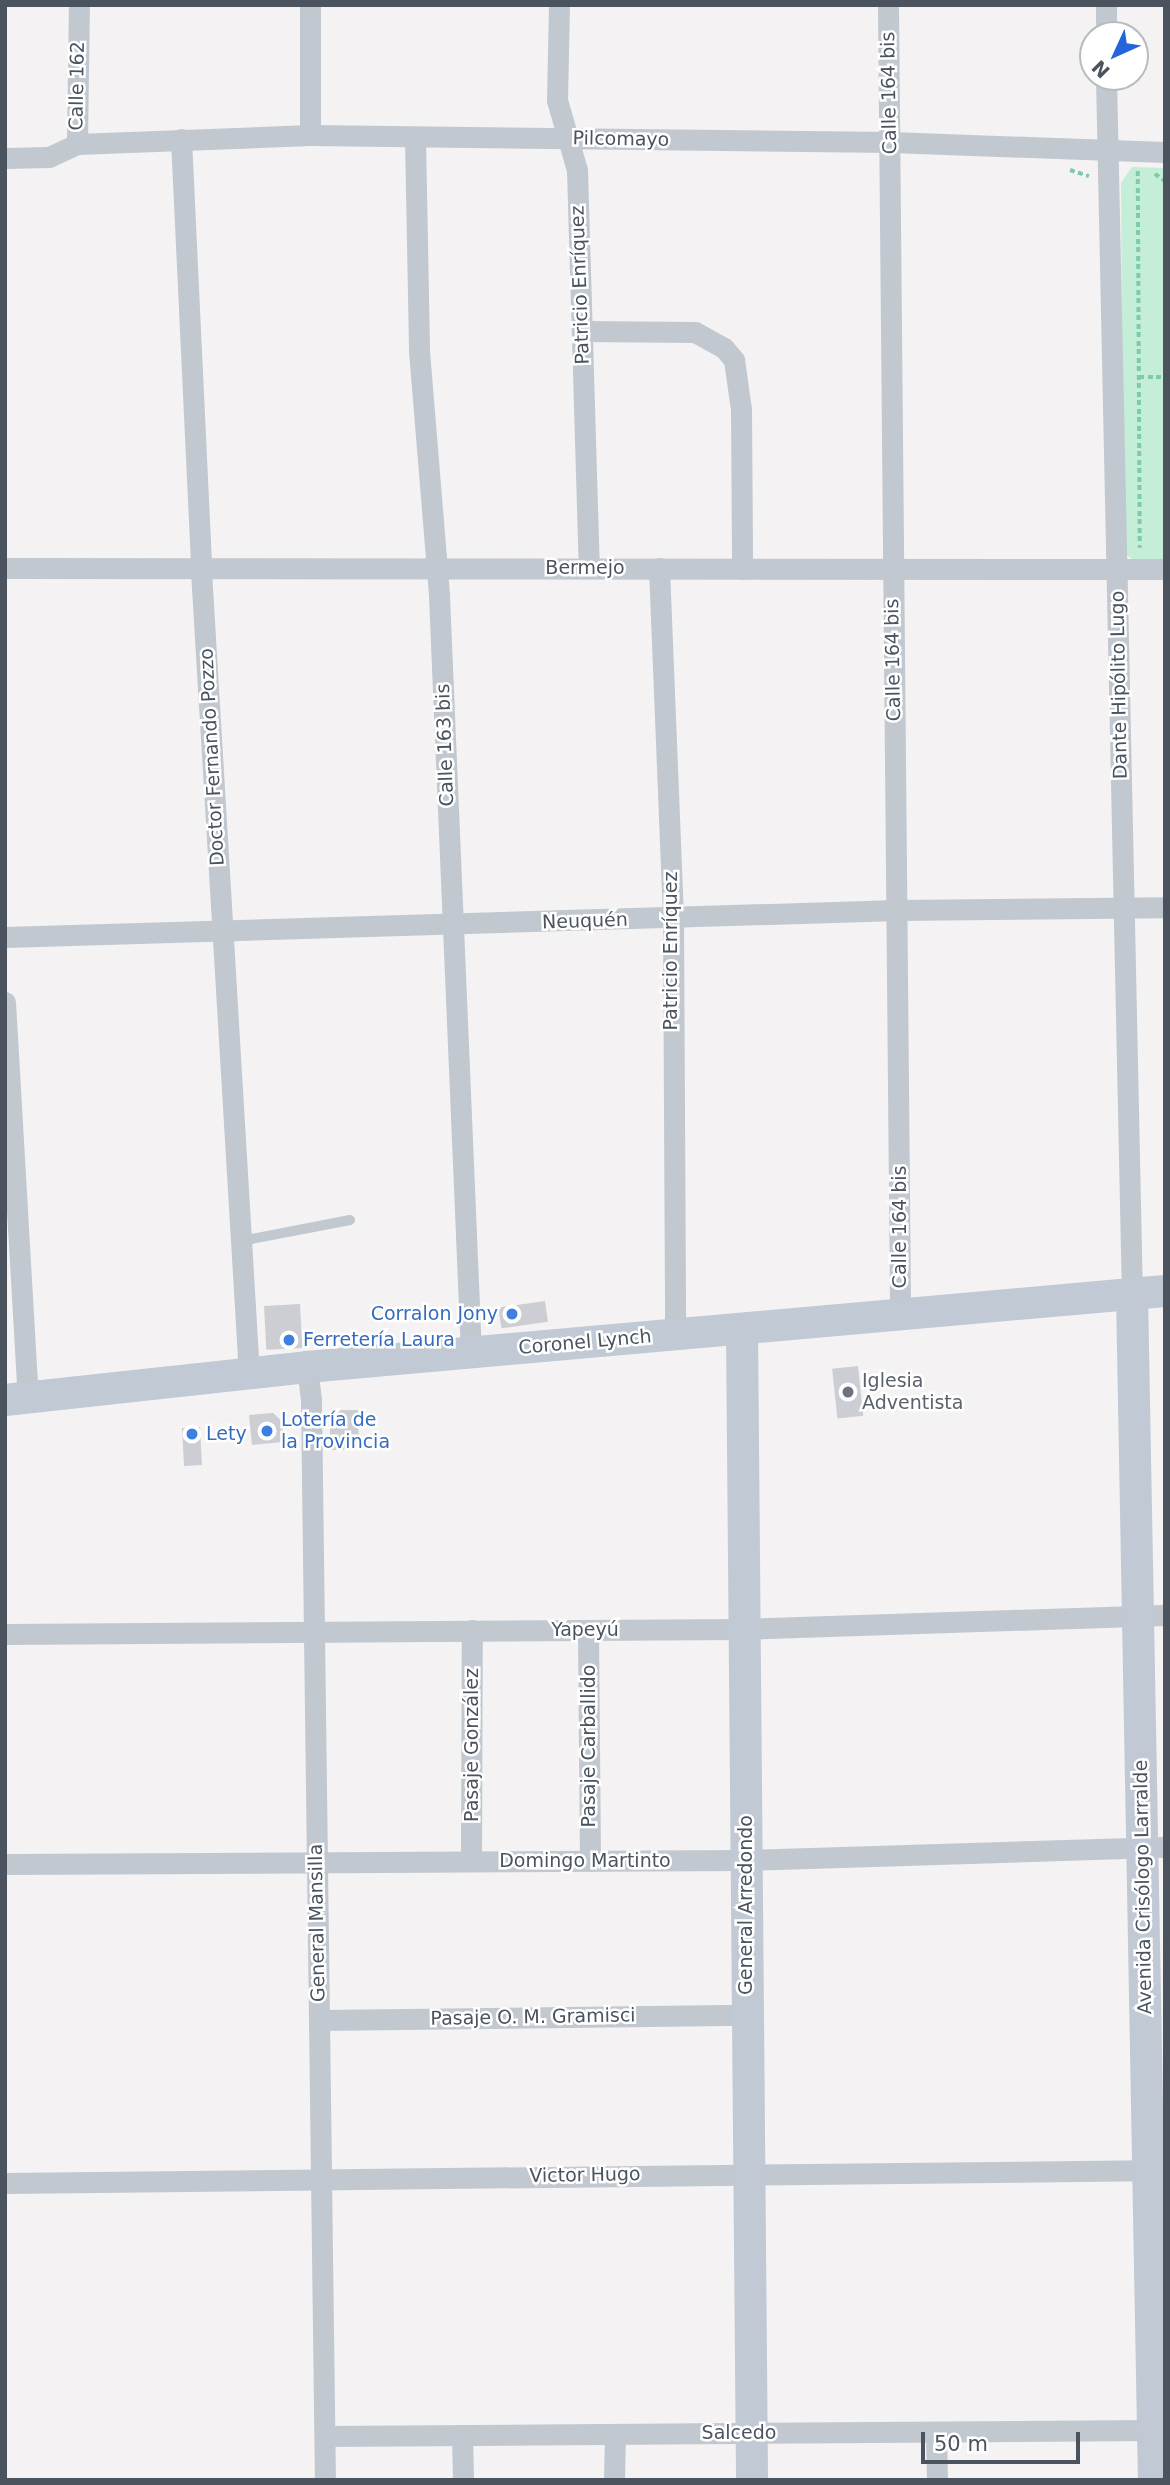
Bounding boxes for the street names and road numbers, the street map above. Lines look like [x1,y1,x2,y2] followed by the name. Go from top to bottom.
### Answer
[877,31,901,155] street label: Calle 164 bis
[65,41,89,131] street label: Calle 162
[572,127,670,151] street label: Pilcomayo
[566,205,594,365] street label: Patricio Enríquez
[545,557,625,579] street label: Bermejo
[1106,591,1132,779] street label: Dante Hipólito Lugo
[881,598,905,722] street label: Calle 164 bis
[195,647,229,867] street label: Doctor Fernando Pozzo
[431,683,459,807] street label: Calle 163 bis
[660,871,682,1031] street label: Patricio Enríquez
[542,908,628,934] street label: Neuquén
[889,1166,911,1288] street label: Calle 164 bis
[517,1325,653,1359] street label: Coronel Lynch
[551,1619,619,1641] street label: Yapeyú
[578,1665,600,1827] street label: Pasaje Carballido
[461,1668,483,1822] street label: Pasaje González
[1129,1760,1157,2014] street label: Avenida Crisólogo Larralde
[735,1815,757,1995] street label: General Arredondo
[304,1844,330,2002] street label: General Mansilla
[499,1850,671,1872] street label: Domingo Martinto
[430,2004,636,2030] street label: Pasaje O. M. Gramisci
[529,2163,641,2187] street label: Victor Hugo
[702,2422,776,2444] street label: Salcedo

